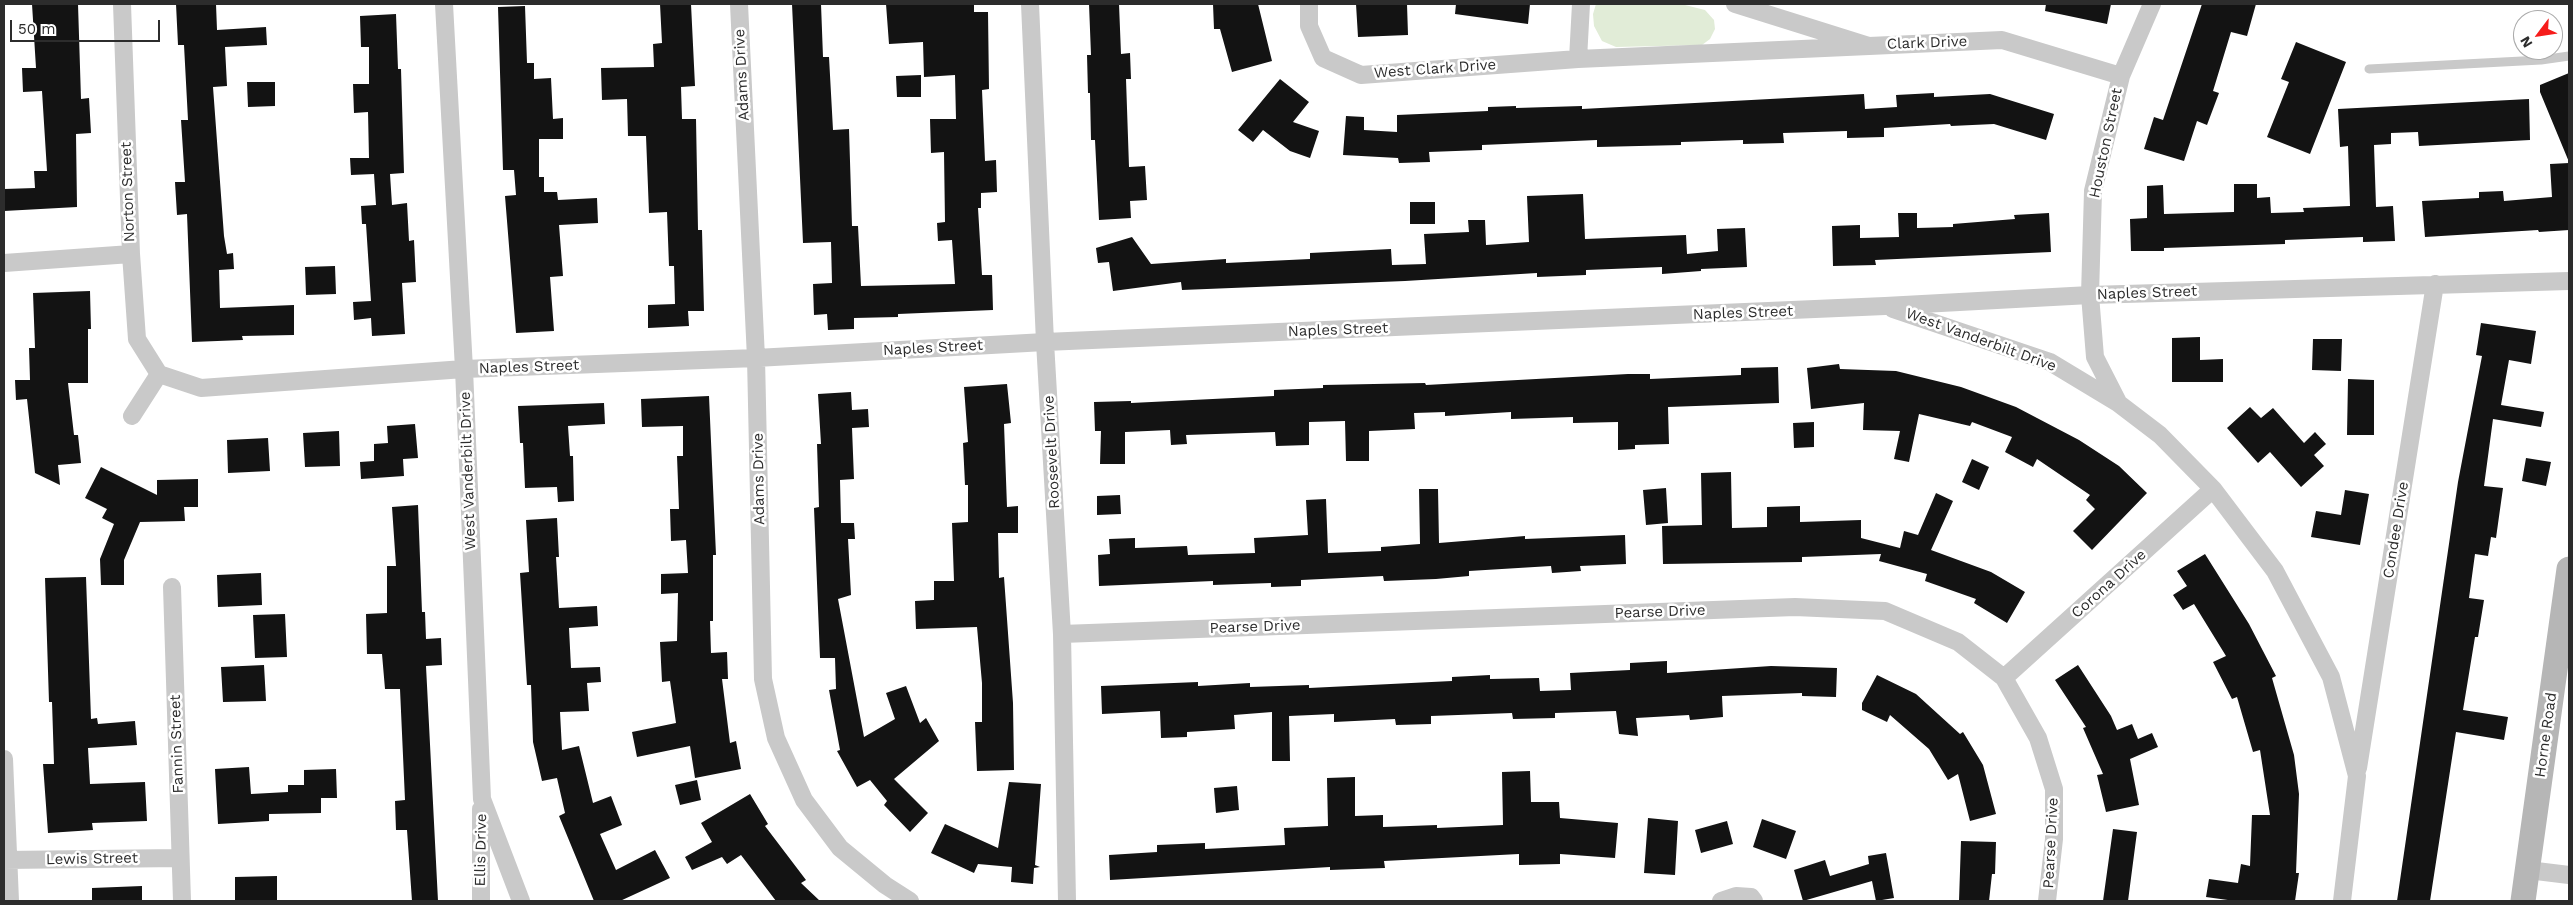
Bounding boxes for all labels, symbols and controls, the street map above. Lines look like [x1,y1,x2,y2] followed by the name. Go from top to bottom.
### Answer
[12,10,162,42] scale bar
[2513,10,2563,60] north arrow
[18,20,55,38] text: 50 m
[731,28,753,122] street label: Adams Drive
[1887,33,1967,53] street label: Clark Drive
[2516,34,2536,51] text: N
[1373,56,1497,82] street label: West Clark Drive
[2086,86,2126,200] street label: Houston Street
[117,142,139,242] street label: Norton Street
[2097,282,2197,304] street label: Naples Street
[1693,302,1793,324] street label: Naples Street
[1903,304,2059,376] street label: West Vanderbilt Drive
[1288,319,1388,341] street label: Naples Street
[882,336,984,360] street label: Naples Street
[479,356,579,378] street label: Naples Street
[456,391,480,551] street label: West Vanderbilt Drive
[1040,395,1064,509] street label: Roosevelt Drive
[749,433,769,525] street label: Adams Drive
[2379,480,2413,580] street label: Condee Drive
[2068,546,2150,622] street label: Corona Drive
[1614,601,1706,623] street label: Pearse Drive
[1209,616,1301,638] street label: Pearse Drive
[2531,691,2561,779] street label: Horne Road
[166,694,188,794] street label: Fannin Street
[2040,797,2062,889] street label: Pearse Drive
[471,813,491,887] street label: Ellis Drive
[46,849,138,869] street label: Lewis Street

